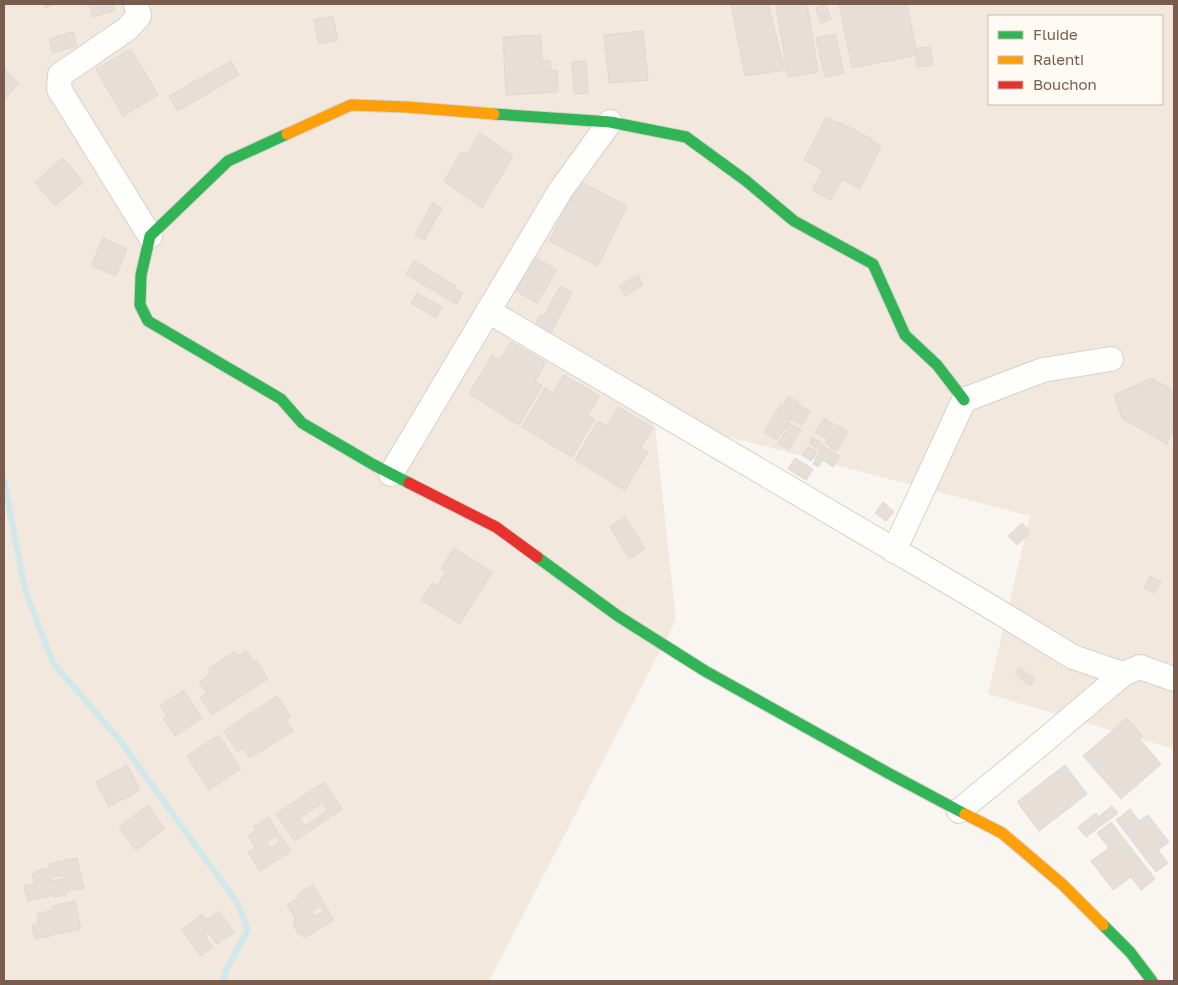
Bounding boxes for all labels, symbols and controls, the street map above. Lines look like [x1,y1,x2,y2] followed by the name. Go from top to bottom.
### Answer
[988,15,1163,105] legend
[1033,25,1078,43] text: Fluide
[1033,50,1084,68] text: Ralenti
[1033,75,1097,93] text: Bouchon

